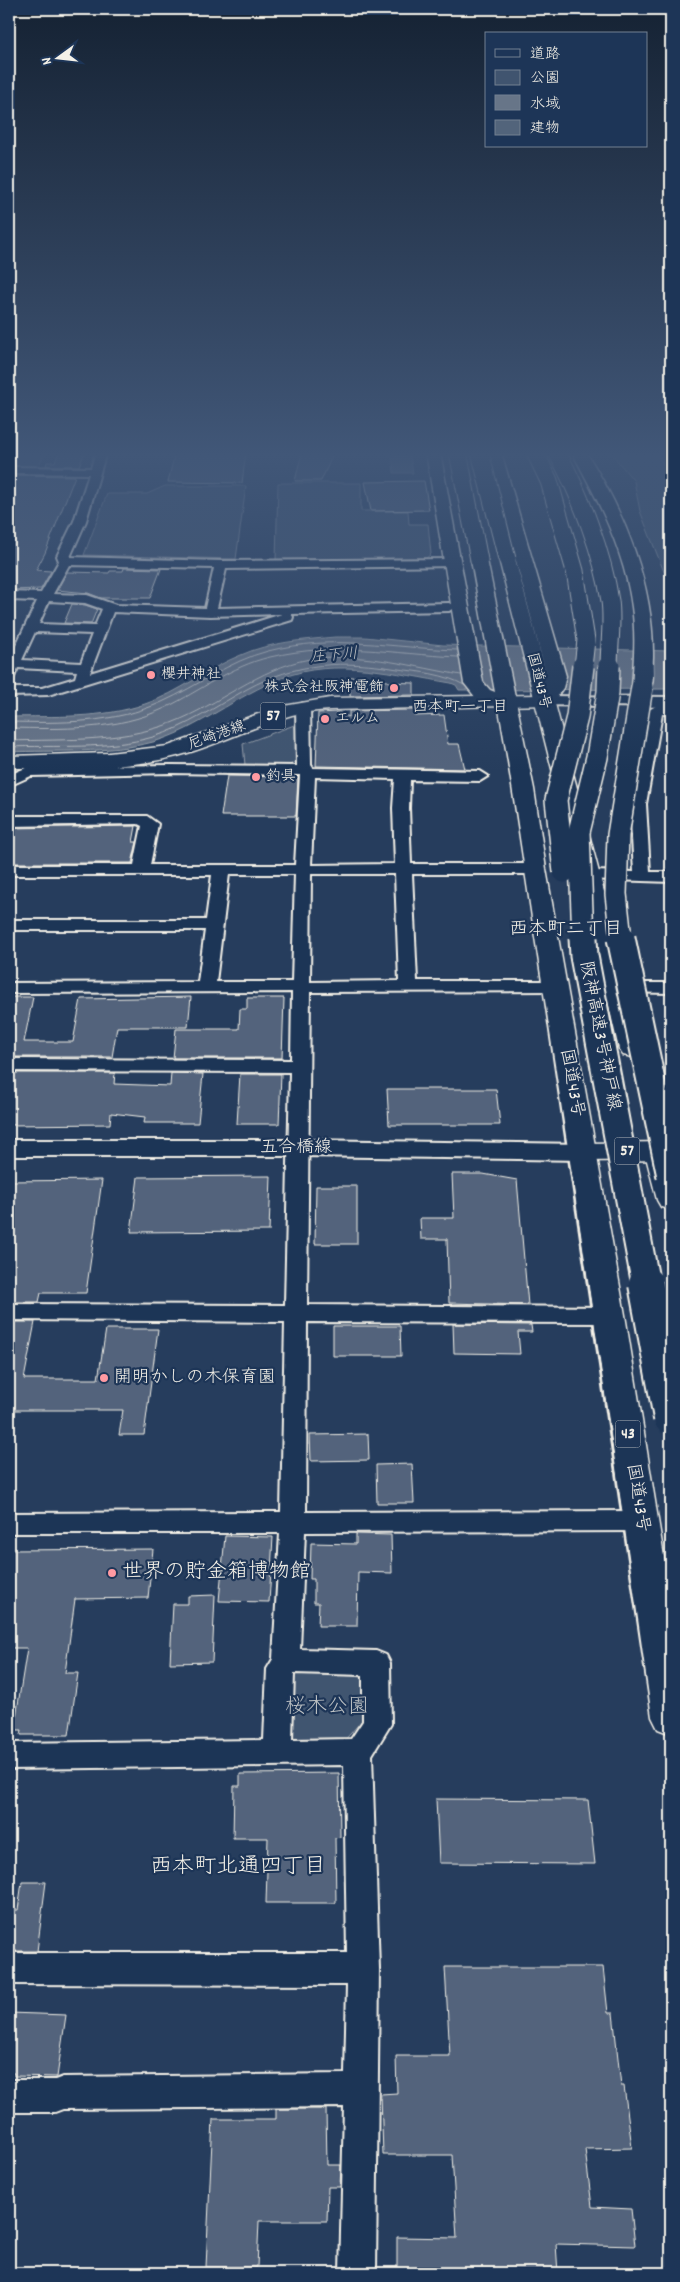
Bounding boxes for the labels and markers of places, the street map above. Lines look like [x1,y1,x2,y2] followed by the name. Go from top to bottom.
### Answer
[161,664,221,686] place label: 櫻井神社
[145,669,157,681] marker: 櫻井神社
[264,677,384,699] place label: 株式会社阪神電飾
[388,682,400,694] marker: 株式会社阪神電飾
[335,708,380,730] place label: エルム
[319,713,331,725] marker: エルム
[266,766,296,788] place label: 釣具
[250,771,262,783] marker: 釣具
[114,1366,276,1391] place label: 開明かしの木保育園
[98,1372,110,1384] marker: 開明かしの木保育園
[122,1558,311,1588] place label: 世界の貯金箱博物館
[106,1567,118,1579] marker: 世界の貯金箱博物館

